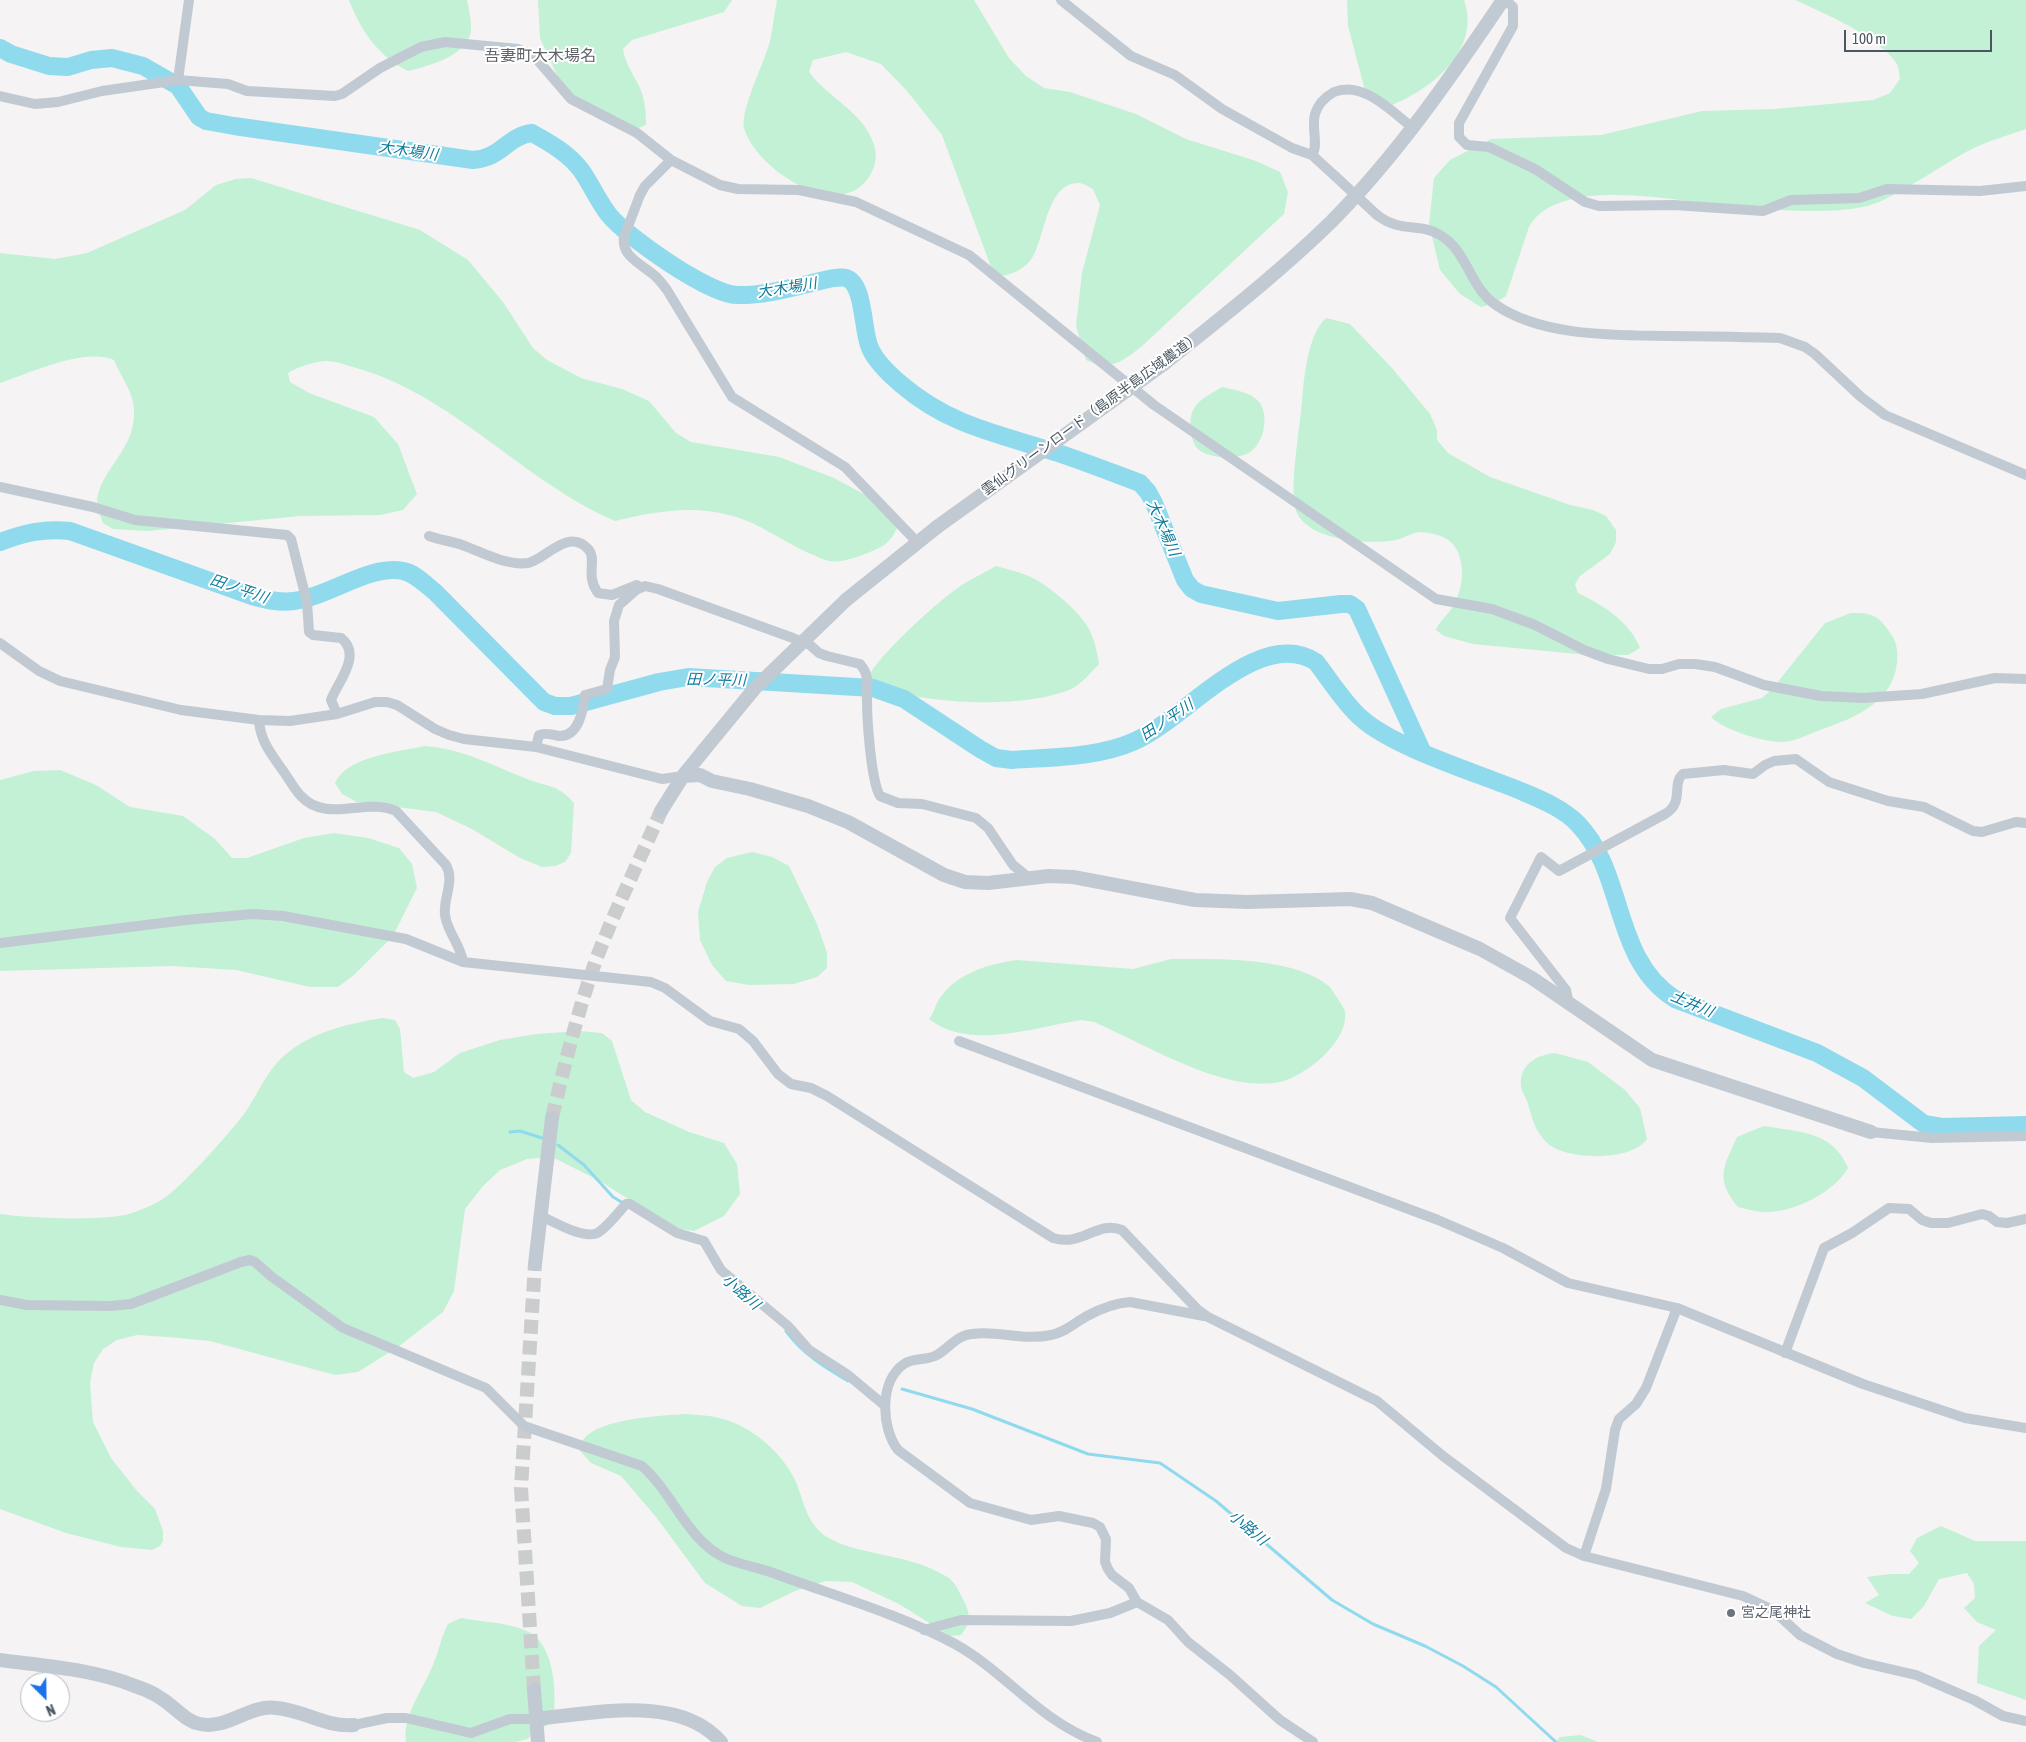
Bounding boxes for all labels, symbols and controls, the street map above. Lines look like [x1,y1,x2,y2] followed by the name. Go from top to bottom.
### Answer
[1846,20,1994,52] scale bar
[1852,30,1886,47] text: 100 m
[484,46,596,66] district label: 吾妻町大木場名
[377,138,439,164] water label: 大木場川
[756,274,818,302] water label: 大木場川
[978,329,1204,499] street label: 雲仙グリーンロード（島原半島広域農道）
[1143,497,1183,559] water label: 大木場川
[208,571,270,607] water label: 田ノ平川
[686,670,746,690] water label: 田ノ平川
[1137,696,1197,744] water label: 田ノ平川
[1668,987,1716,1021] water label: 土井川
[718,1270,764,1314] water label: 小路川
[1225,1507,1271,1549] water label: 小路川
[1741,1605,1811,1621] place label: 宮之尾神社
[1725,1607,1737,1619] marker: 宮之尾神社
[20,1672,70,1722] north arrow
[44,1701,57,1719] text: N

